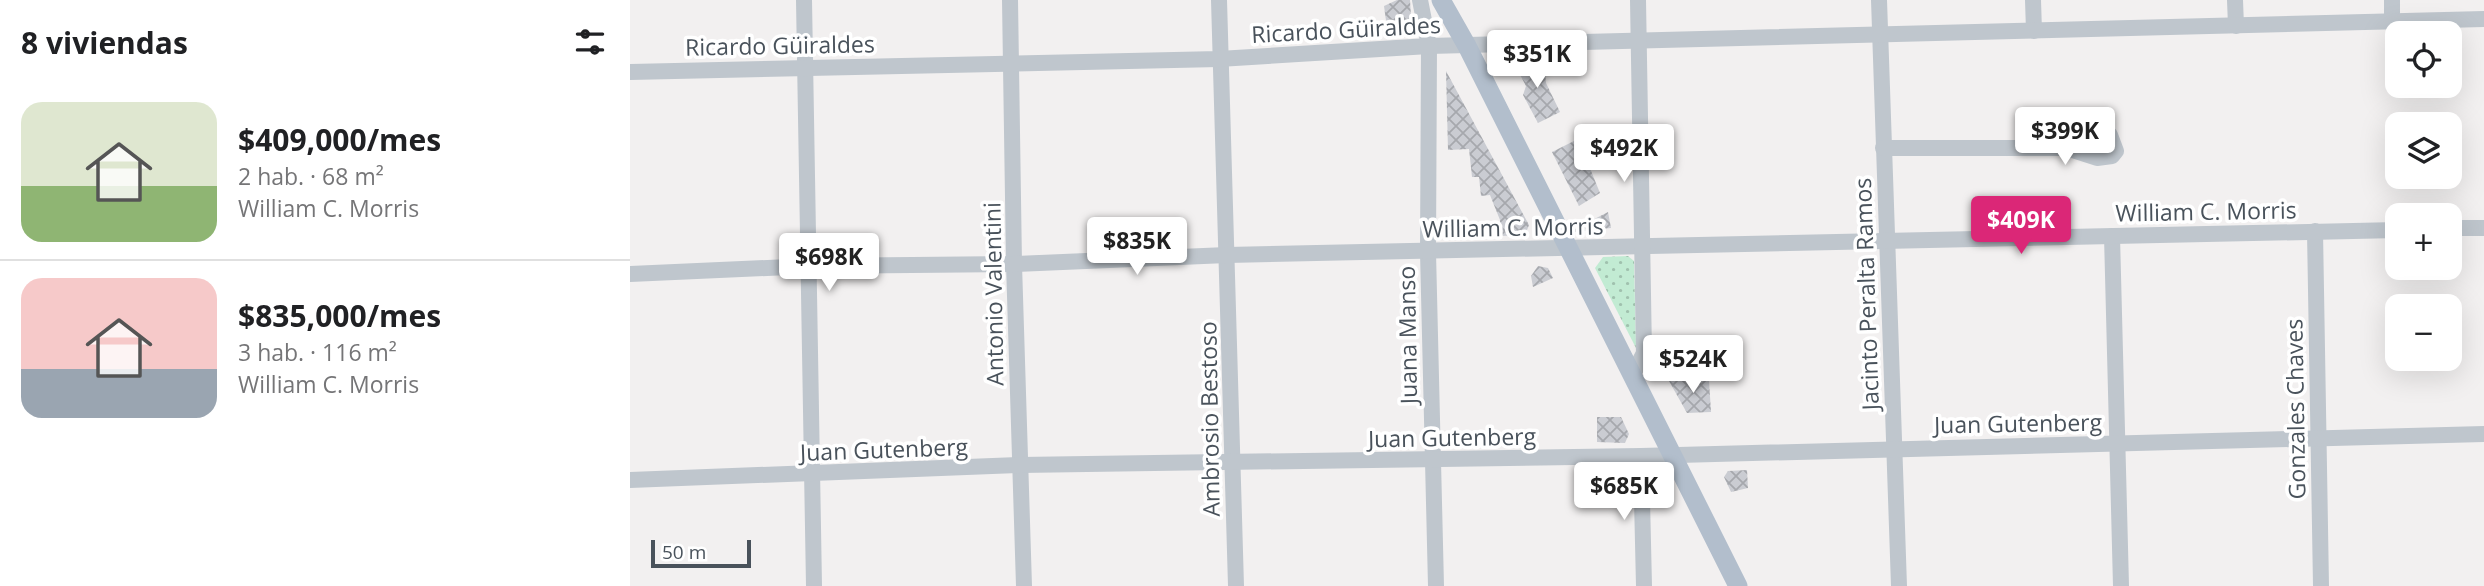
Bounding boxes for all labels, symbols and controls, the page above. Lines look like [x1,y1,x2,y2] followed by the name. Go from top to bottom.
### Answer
[1250,8,1442,50] street label: Ricardo Güiraldes
[2385,21,2462,371] map controls
[2385,21,2462,98] button: locate
[21,22,188,63] text: 8 viviendas
[571,23,609,61] icon: filters
[685,27,875,63] street label: Ricardo Güiraldes
[1488,31,1586,90] pin: $351K
[1503,37,1571,69] text: $351K
[2016,108,2114,167] pin: $399K
[2385,112,2462,189] button: layers
[2031,114,2099,146] text: $399K
[238,119,441,160] text: $409,000/mes
[1575,124,1673,184] pin: $492K
[77,130,161,214] icon: home
[1590,131,1658,163] text: $492K
[238,160,384,192] text: 2 hab. · 68 m²
[1846,177,1886,413] street label: Jacinto Peralta Ramos
[238,192,419,224] text: William C. Morris
[2115,193,2297,229] street label: William C. Morris
[1972,196,2070,256] pin: $409K
[975,202,1011,386] street label: Antonio Valentini
[1987,203,2055,235] text: $409K
[2385,203,2462,280] button: +
[1422,209,1604,245] street label: William C. Morris
[1088,218,1186,277] pin: $835K
[1103,224,1171,256] text: $835K
[780,233,878,293] pin: $698K
[795,240,863,272] text: $698K
[1390,266,1424,406] street label: Juana Manso
[2385,294,2462,371] button: −
[238,295,441,336] text: $835,000/mes
[77,306,161,390] icon: home
[2277,318,2313,500] street label: Gonzales Chaves
[1191,321,1227,517] street label: Ambrosio Bestoso
[238,336,397,368] text: 3 hab. · 116 m²
[1644,336,1742,395] pin: $524K
[1659,342,1727,374] text: $524K
[238,368,419,400] text: William C. Morris
[1932,406,2103,440] street label: Juan Gutenberg
[1366,420,1537,454] street label: Juan Gutenberg
[797,430,969,468] street label: Juan Gutenberg
[1575,462,1673,522] pin: $685K
[1590,469,1658,501] text: $685K
[651,537,751,569] scale bar
[662,539,706,565] text: 50 m

